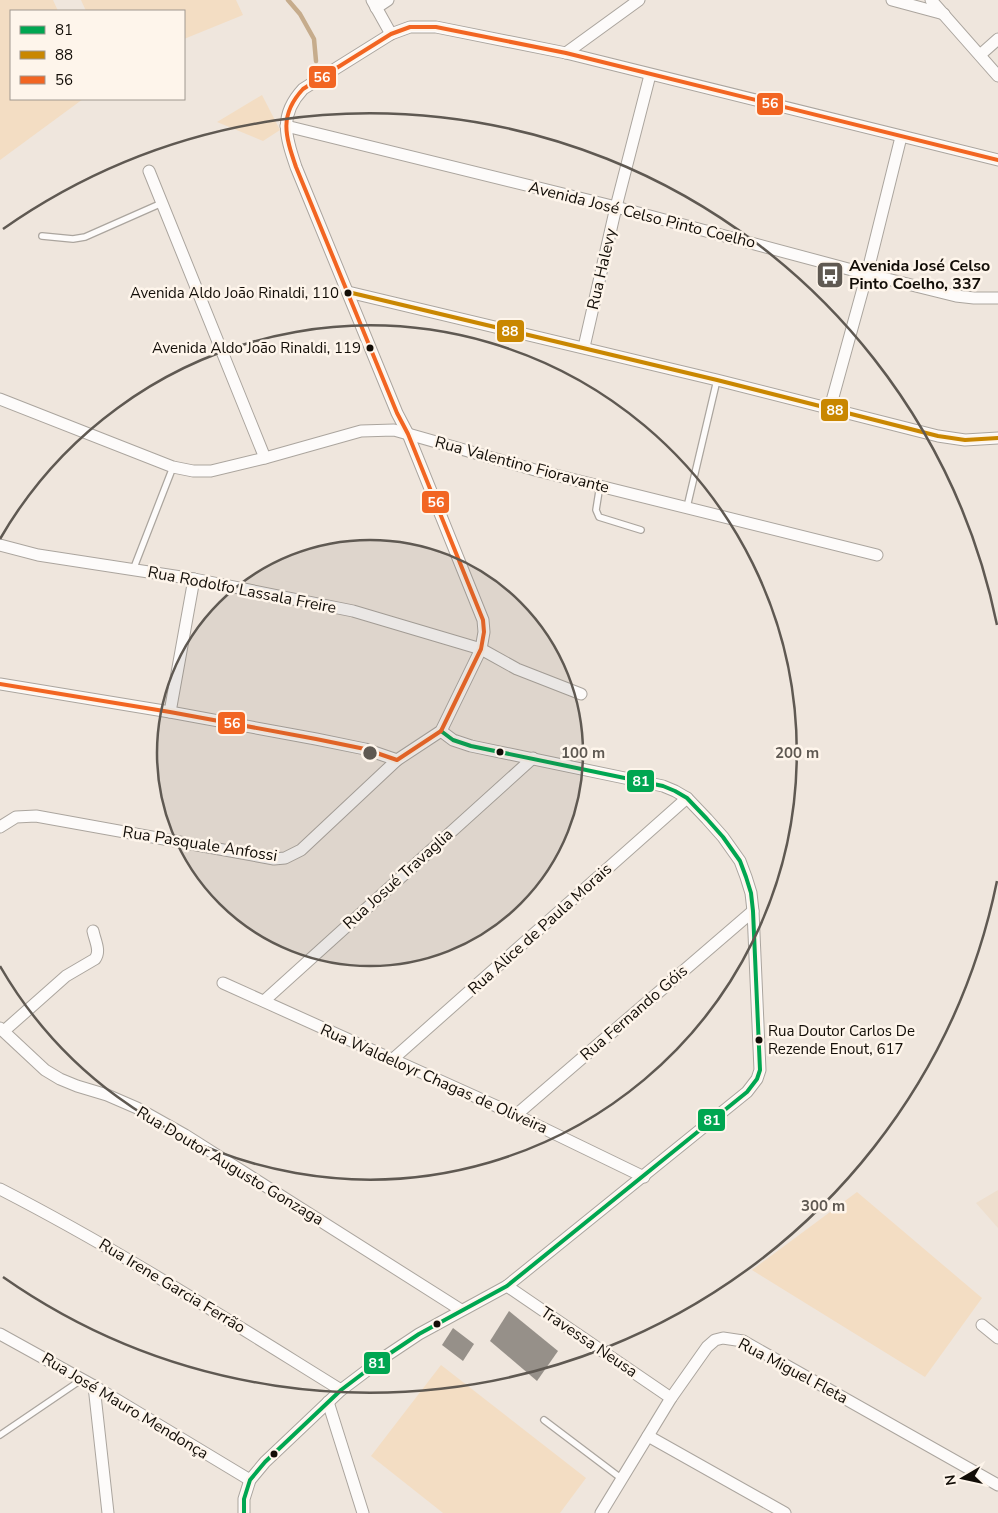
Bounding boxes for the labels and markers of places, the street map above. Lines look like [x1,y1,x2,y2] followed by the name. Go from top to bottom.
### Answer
[849,255,990,295] place label: Avenida José Celso Pinto Coelho, 337
[815,260,845,290] bus stop icon: Avenida José Celso Pinto Coelho, 337
[130,283,339,303] place label: Avenida Aldo João Rinaldi, 110
[343,288,353,298] marker: Avenida Aldo João Rinaldi, 110
[152,338,361,358] place label: Avenida Aldo João Rinaldi, 119
[365,343,375,353] marker: Avenida Aldo João Rinaldi, 119
[361,744,379,762] centre of rings
[495,747,505,757] unlabelled marker
[768,1021,915,1059] place label: Rua Doutor Carlos De Rezende Enout, 617
[754,1035,764,1045] marker: Rua Doutor Carlos De Rezende Enout, 617
[432,1319,442,1329] unlabelled marker
[269,1449,279,1459] unlabelled marker

